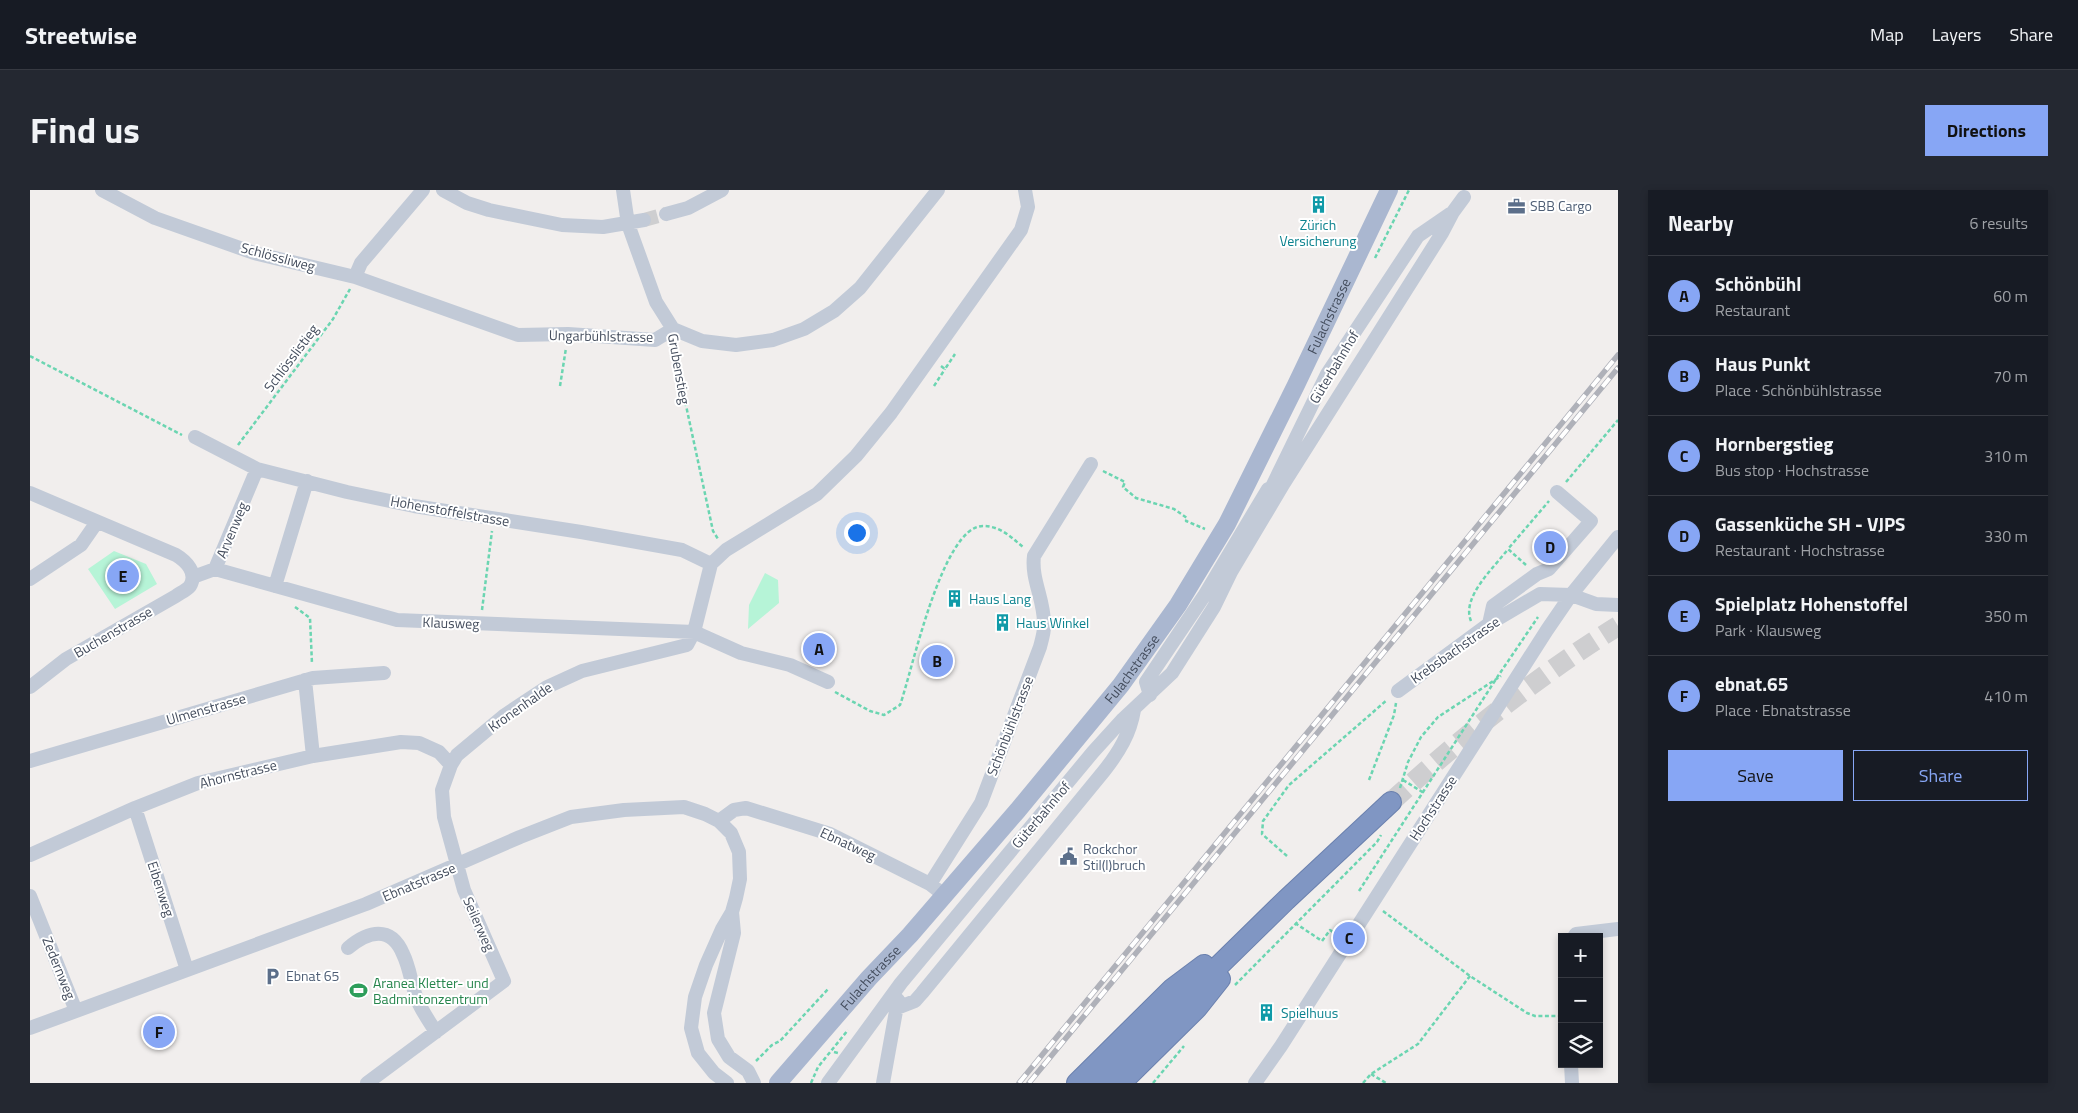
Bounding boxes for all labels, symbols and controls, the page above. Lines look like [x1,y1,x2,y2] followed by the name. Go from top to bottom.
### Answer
[25,17,137,53] text: Streetwise
[1870,21,1904,48] text: Map
[1932,21,1981,48] text: Layers
[2009,21,2053,48] text: Share
[30,103,140,157] text: Find us
[1925,105,2048,156] button: Directions
[1308,195,1328,215] building icon: Zürich Versicherung
[1530,195,1592,216] place label: SBB Cargo
[1506,196,1526,216] office icon: SBB Cargo
[1668,207,1733,239] text: Nearby
[1969,211,2028,235] text: 6 results
[1280,214,1356,251] place label: Zürich Versicherung
[239,237,318,276] street label: Schlössliweg
[1715,269,1801,298] text: Schönbühl
[1301,274,1356,357] street label: Fulachstrasse
[1679,284,1689,308] text: A
[1993,284,2028,308] text: 60 m
[1715,298,1790,322] text: Restaurant
[258,319,323,396] street label: Schlösslistieg
[549,324,653,347] street label: Ungarbühlstrasse
[1303,326,1364,407] street label: Güterbahnhof
[663,332,696,406] street label: Grubenstieg
[1715,349,1810,378] text: Haus Punkt
[1679,364,1689,388] text: B
[1993,364,2028,388] text: 70 m
[1715,378,1882,402] text: Place · Schönbühlstrasse
[1715,429,1833,458] text: Hornbergstieg
[1680,444,1688,468] text: C
[1984,444,2028,468] text: 310 m
[1715,458,1869,482] text: Bus stop · Hochstrasse
[389,490,511,531] street label: Hohenstoffelstrasse
[210,498,253,561] street label: Arvenweg
[1715,509,1905,538] text: Gassenküche SH - VJPS
[844,520,870,546] your location
[1679,524,1689,548] text: D
[1984,524,2028,548] text: 330 m
[1534,528,1566,566] pin: D
[1715,538,1885,562] text: Restaurant · Hochstrasse
[107,557,139,595] pin: E
[969,588,1031,609] place label: Haus Lang
[945,589,965,609] building icon: Haus Lang
[1715,589,1908,618] text: Spielplatz Hohenstoffel
[70,601,156,663] street label: Buchenstrasse
[1680,604,1688,628] text: E
[1984,604,2028,628] text: 350 m
[422,611,480,634] street label: Klausweg
[1406,611,1504,688] street label: Krebsbachstrasse
[1016,612,1089,633] place label: Haus Winkel
[992,613,1012,633] building icon: Haus Winkel
[1715,618,1821,642] text: Park · Klausweg
[1099,629,1164,708] street label: Fulachstrasse
[803,630,835,668] pin: A
[921,642,953,680] pin: B
[1715,669,1788,698] text: ebnat.65
[981,673,1038,779] street label: Schönbühlstrasse
[483,677,556,737] street label: Kronenhalde
[1680,684,1688,708] text: F
[1984,684,2028,708] text: 410 m
[164,687,248,730] street label: Ulmenstrasse
[1715,698,1851,722] text: Place · Ebnatstrasse
[1668,750,1843,801] button: Save
[1853,750,2028,801] button: Share
[197,754,279,793] street label: Ahornstrasse
[1404,771,1461,844] street label: Hochstrasse
[1006,776,1075,853] street label: Güterbahnhof
[817,821,880,866] street label: Ebnatweg
[1083,838,1146,875] place label: Rockchor Stil(l)bruch
[1059,847,1079,867] public building icon: Rockchor Stil(l)bruch
[379,857,459,906] street label: Ebnatstrasse
[143,858,180,919] street label: Eibenweg
[458,893,501,954] street label: Seilerweg
[1333,919,1365,957] pin: C
[37,933,82,1002] street label: Zedernweg
[1558,933,1603,1068] map controls
[1558,933,1603,978] button: +
[835,940,905,1015] street label: Fulachstrasse
[286,965,339,986] place label: Ebnat 65
[262,966,282,986] parking icon: Ebnat 65
[373,972,489,1009] place label: Aranea Kletter- und Badmintonzentrum
[1558,978,1603,1023] button: −
[349,981,369,1001] sports icon: Aranea Kletter- und Badmintonzentrum
[1281,1002,1338,1023] place label: Spielhuus
[1257,1003,1277,1023] building icon: Spielhuus
[143,1013,175,1051] pin: F
[1558,1023,1603,1068] button: layers

